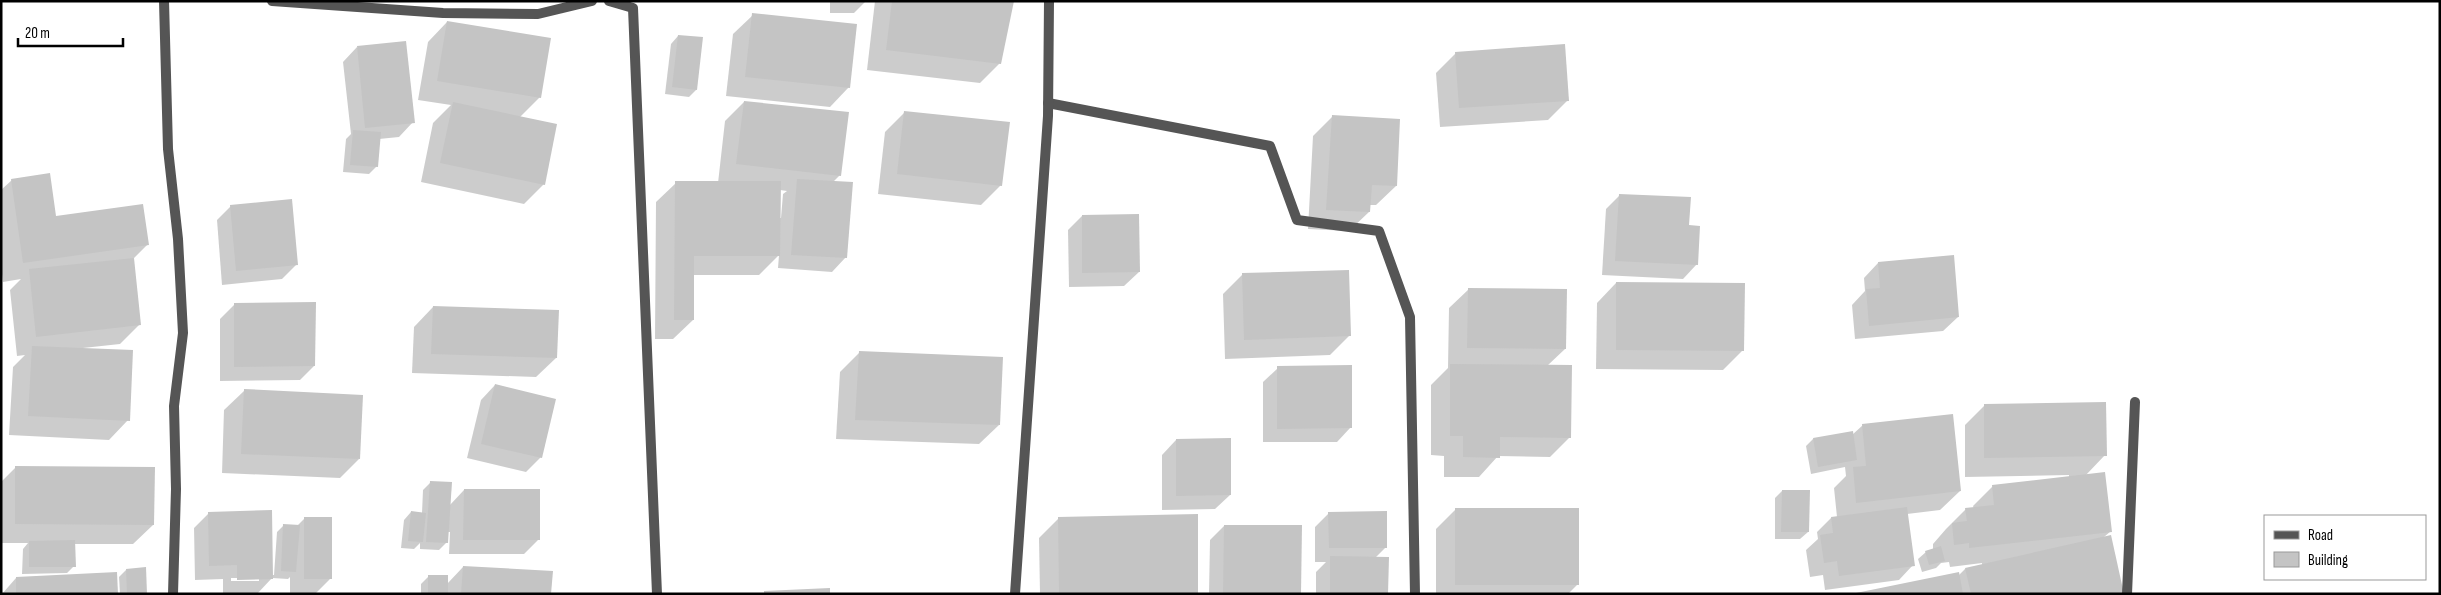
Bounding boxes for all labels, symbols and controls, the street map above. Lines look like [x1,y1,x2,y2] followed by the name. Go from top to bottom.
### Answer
[18,15,122,47] scale bar
[25,24,50,43] text: 20 m
[2264,515,2426,580] legend
[2308,526,2333,545] text: Road
[2308,551,2348,570] text: Building

